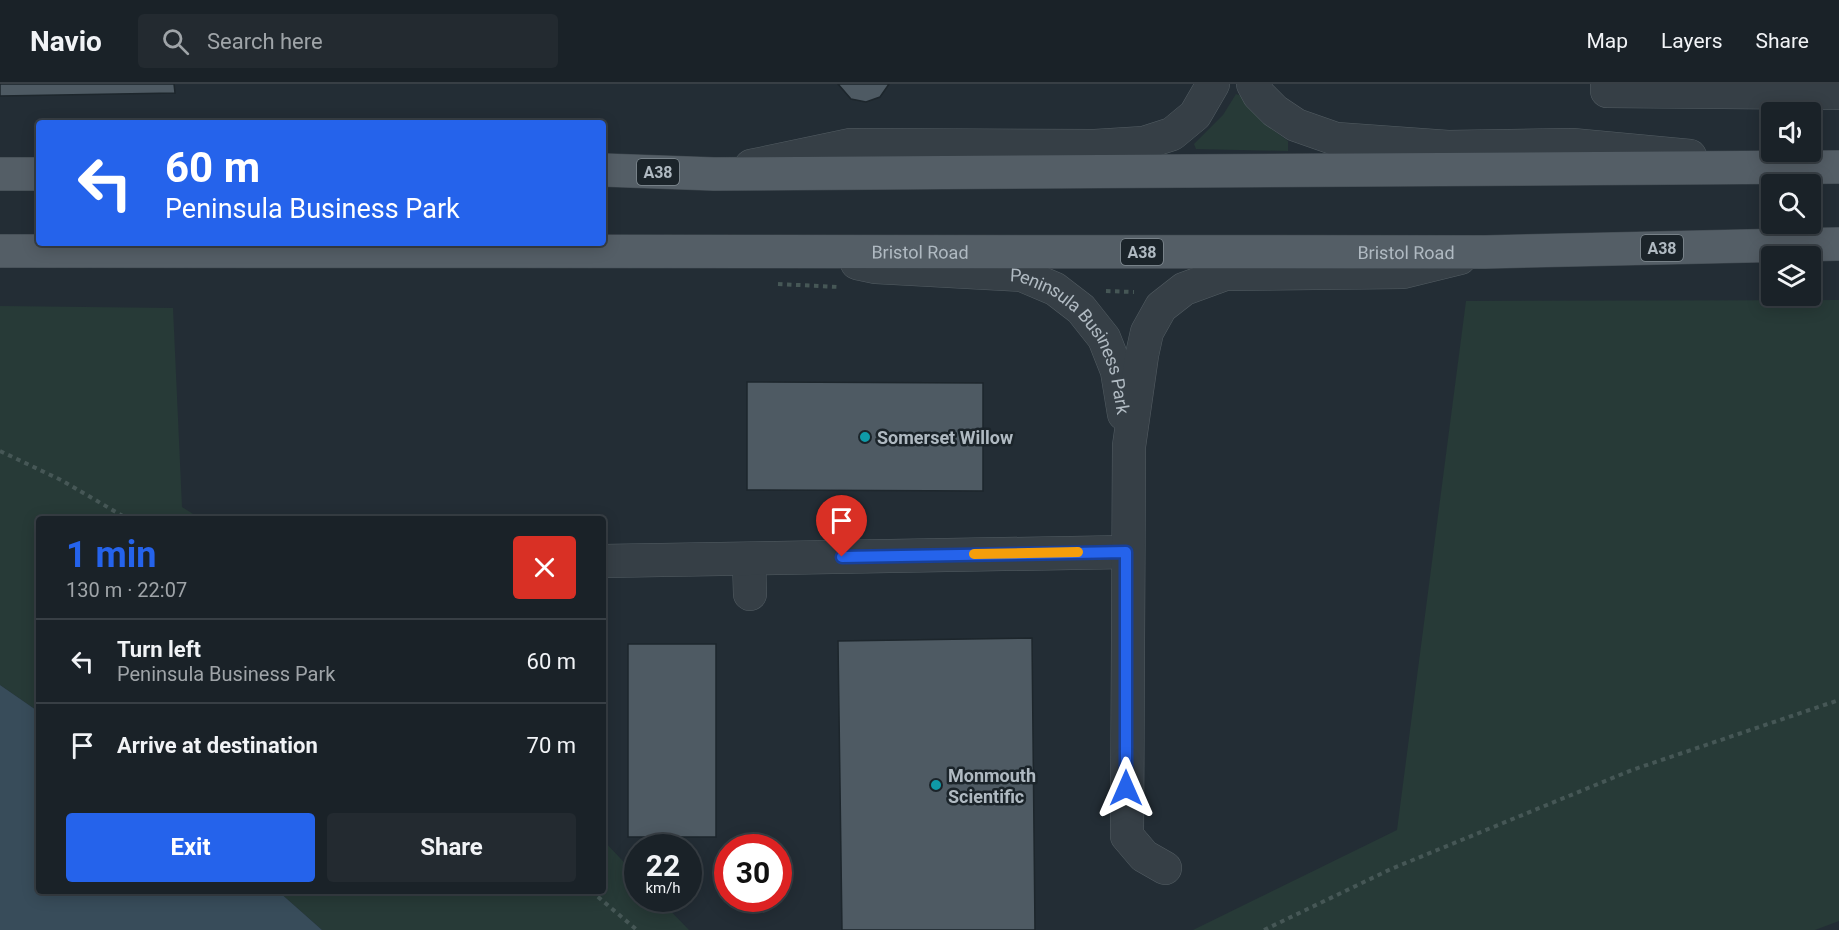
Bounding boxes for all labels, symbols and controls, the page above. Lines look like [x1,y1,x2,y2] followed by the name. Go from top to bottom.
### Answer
[138,14,558,68] search box
[30,25,102,58] text: Navio
[159,25,192,58] icon: search
[207,29,323,54] text: Search here
[1586,29,1628,53] text: Map
[1661,29,1722,53] text: Layers
[1755,29,1809,53] text: Share
[1761,102,1821,306] map controls
[1761,102,1821,162] button: sound
[165,143,260,192] text: 60 m
[66,144,144,222] icon: left
[637,159,679,185] road number: A38
[1761,174,1821,234] button: search
[165,193,460,225] text: Peninsula Business Park
[1641,235,1683,261] road number: A38
[1121,239,1163,265] road number: A38
[871,241,969,262] street label: Bristol Road
[1357,241,1455,262] street label: Bristol Road
[1761,246,1821,306] button: layers
[1009,264,1135,417] street label: Peninsula Business Park
[877,427,1013,448] place label: Somerset Willow
[858,430,872,444] marker: Somerset Willow
[816,495,867,557] pin
[825,504,858,537] icon: arrive
[66,534,157,576] text: 1 min
[513,536,576,599] button: close
[66,578,187,602] text: 130 m · 22:07
[117,637,201,662] text: Turn left
[66,645,99,678] icon: left
[527,649,576,674] text: 60 m
[117,662,335,686] text: Peninsula Business Park
[66,729,99,762] icon: arrive
[117,733,318,758] text: Arrive at destination
[527,733,576,758] text: 70 m
[1094,756,1158,820] position arrow
[948,765,1036,807] place label: Monmouth Scientific
[929,778,943,792] marker: Monmouth Scientific
[66,813,315,882] button: Exit
[327,813,576,882] button: Share
[714,834,792,912] speed limit sign: 30
[646,848,680,883] text: 22
[645,879,681,897] text: km/h

